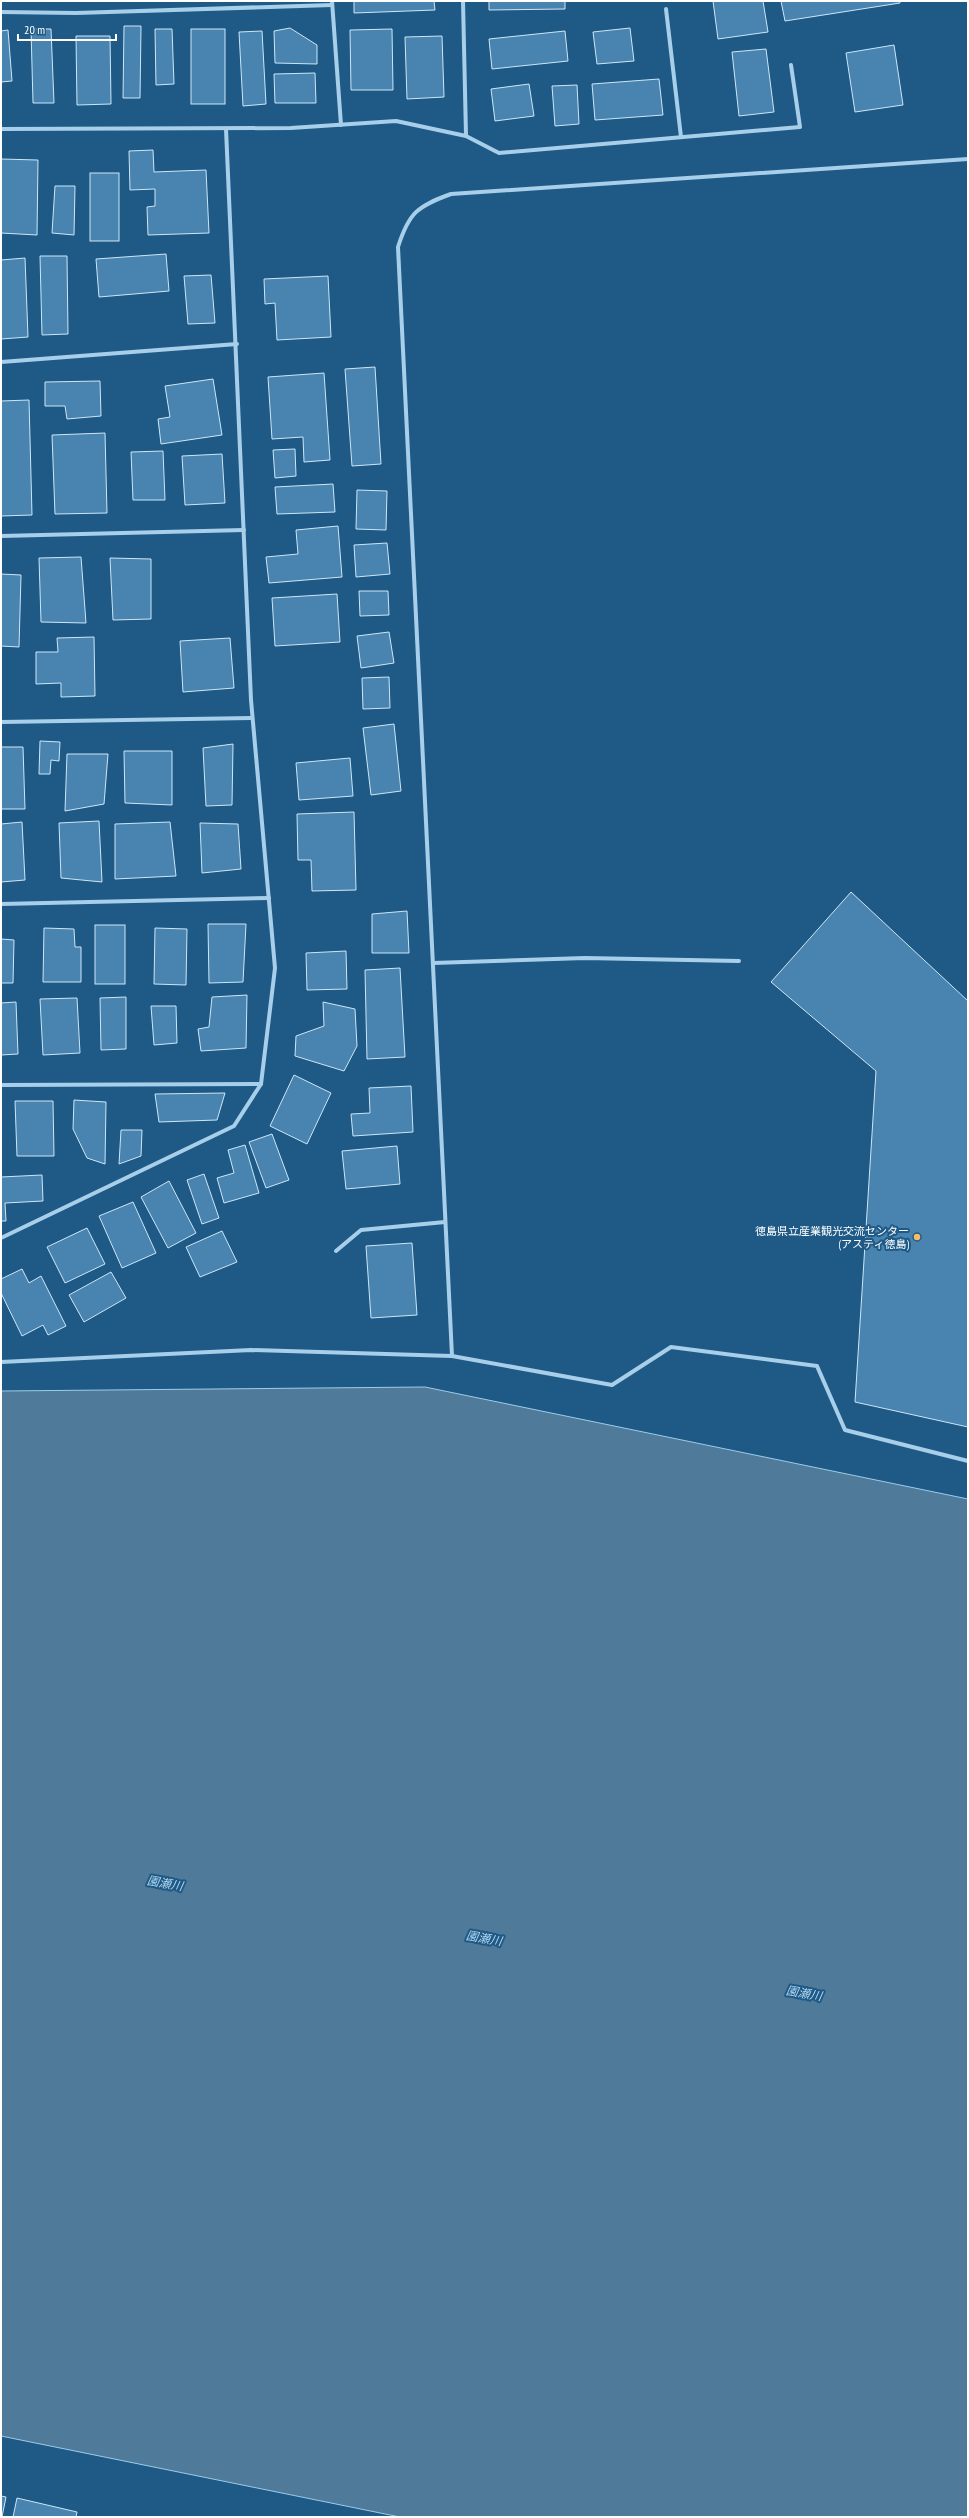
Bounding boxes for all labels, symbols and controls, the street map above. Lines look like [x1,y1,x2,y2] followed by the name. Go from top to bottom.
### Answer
[18,16,116,42] scale bar
[24,22,45,37] text: 20 m
[755,1224,909,1251] place label: 徳島県立産業観光交流センター (アスティ徳島)
[912,1232,922,1242] marker: 徳島県立産業観光交流センター (アスティ徳島)
[146,1872,186,1894] water label: 園瀬川
[465,1927,505,1949] water label: 園瀬川
[785,1982,825,2004] water label: 園瀬川

